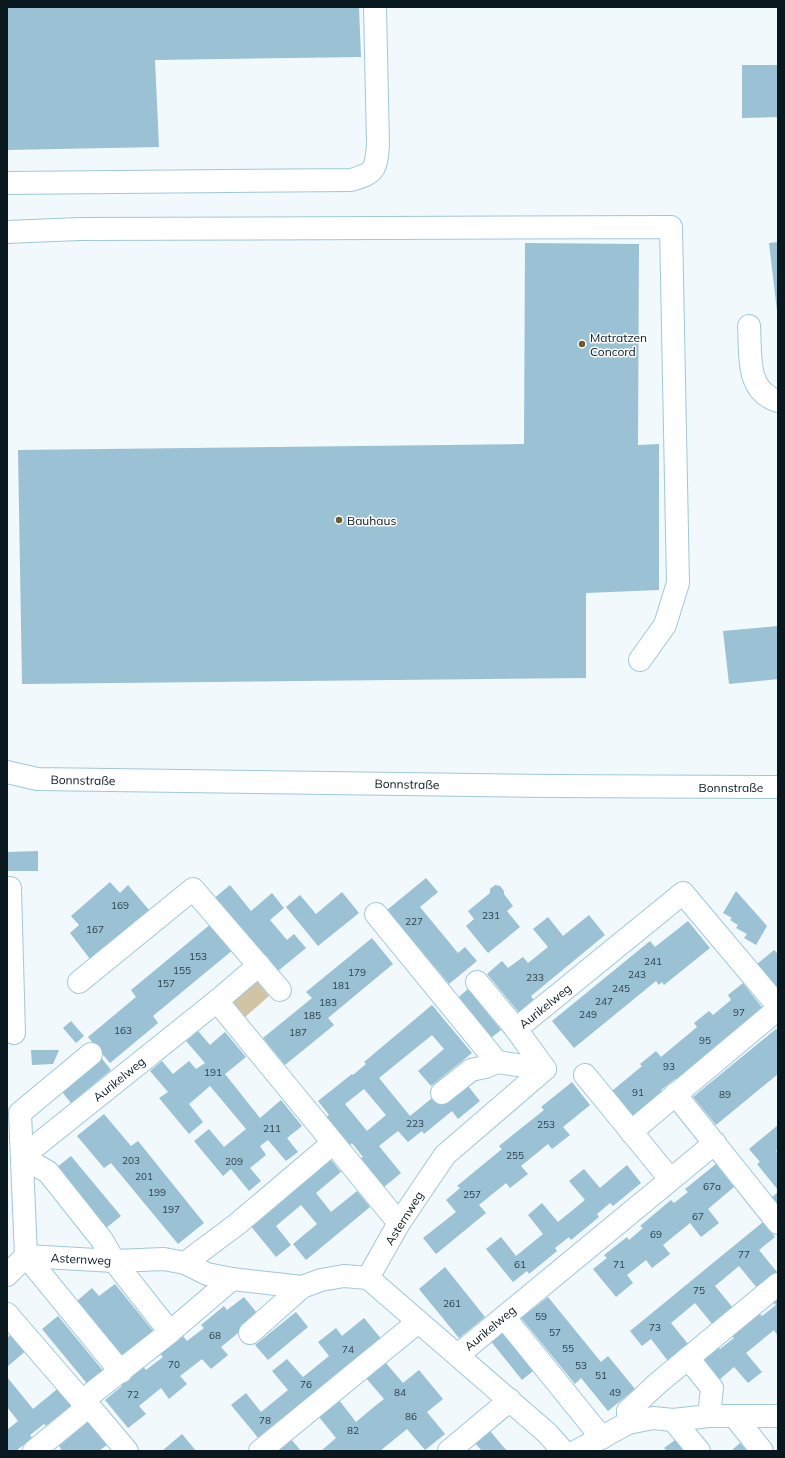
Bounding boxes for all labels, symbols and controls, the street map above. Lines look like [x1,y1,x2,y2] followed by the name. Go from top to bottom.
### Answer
[590,330,647,359] place label: Matratzen Concord
[577,339,587,349] marker: Matratzen Concord
[347,513,396,528] place label: Bauhaus
[334,515,344,525] marker: Bauhaus
[50,772,116,788] street label: Bonnstraße
[374,776,440,792] street label: Bonnstraße
[699,780,763,795] street label: Bonnstraße
[111,899,129,912] house number: 169
[482,909,500,922] house number: 231
[405,915,423,928] house number: 227
[86,923,104,936] house number: 167
[189,950,207,963] house number: 153
[644,955,662,968] house number: 241
[173,964,191,977] house number: 155
[348,966,366,979] house number: 179
[628,968,646,981] house number: 243
[526,971,544,984] house number: 233
[157,977,175,990] house number: 157
[332,979,350,992] house number: 181
[516,981,574,1031] street label: Aurikelweg
[612,982,630,995] house number: 245
[595,995,613,1008] house number: 247
[319,996,337,1009] house number: 183
[733,1006,745,1019] house number: 97
[579,1008,597,1021] house number: 249
[303,1009,321,1022] house number: 185
[114,1024,132,1037] house number: 163
[289,1026,307,1039] house number: 187
[699,1034,711,1047] house number: 95
[90,1054,148,1104] street label: Aurikelweg
[663,1060,675,1073] house number: 93
[204,1066,222,1079] house number: 191
[632,1086,644,1099] house number: 91
[719,1088,731,1101] house number: 89
[406,1117,424,1130] house number: 223
[537,1118,555,1131] house number: 253
[263,1122,281,1135] house number: 211
[506,1149,524,1162] house number: 255
[122,1154,140,1167] house number: 203
[225,1155,243,1168] house number: 209
[135,1170,153,1183] house number: 201
[703,1180,721,1193] house number: 67a
[148,1186,166,1199] house number: 199
[382,1188,426,1248] street label: Asternweg
[463,1188,481,1201] house number: 257
[162,1203,180,1216] house number: 197
[692,1210,704,1223] house number: 67
[650,1228,662,1241] house number: 69
[738,1248,750,1261] house number: 77
[50,1250,112,1268] street label: Asternweg
[514,1258,526,1271] house number: 61
[613,1258,625,1271] house number: 71
[693,1284,705,1297] house number: 75
[443,1297,461,1310] house number: 261
[461,1302,519,1354] street label: Aurikelweg
[535,1310,547,1323] house number: 59
[649,1321,661,1334] house number: 73
[549,1326,561,1339] house number: 57
[209,1329,221,1342] house number: 68
[562,1342,574,1355] house number: 55
[342,1343,354,1356] house number: 74
[168,1358,180,1371] house number: 70
[575,1359,587,1372] house number: 53
[595,1369,607,1382] house number: 51
[300,1378,312,1391] house number: 76
[394,1386,406,1399] house number: 84
[609,1386,621,1399] house number: 49
[127,1388,139,1401] house number: 72
[405,1410,417,1423] house number: 86
[259,1414,271,1427] house number: 78
[347,1424,359,1437] house number: 82

